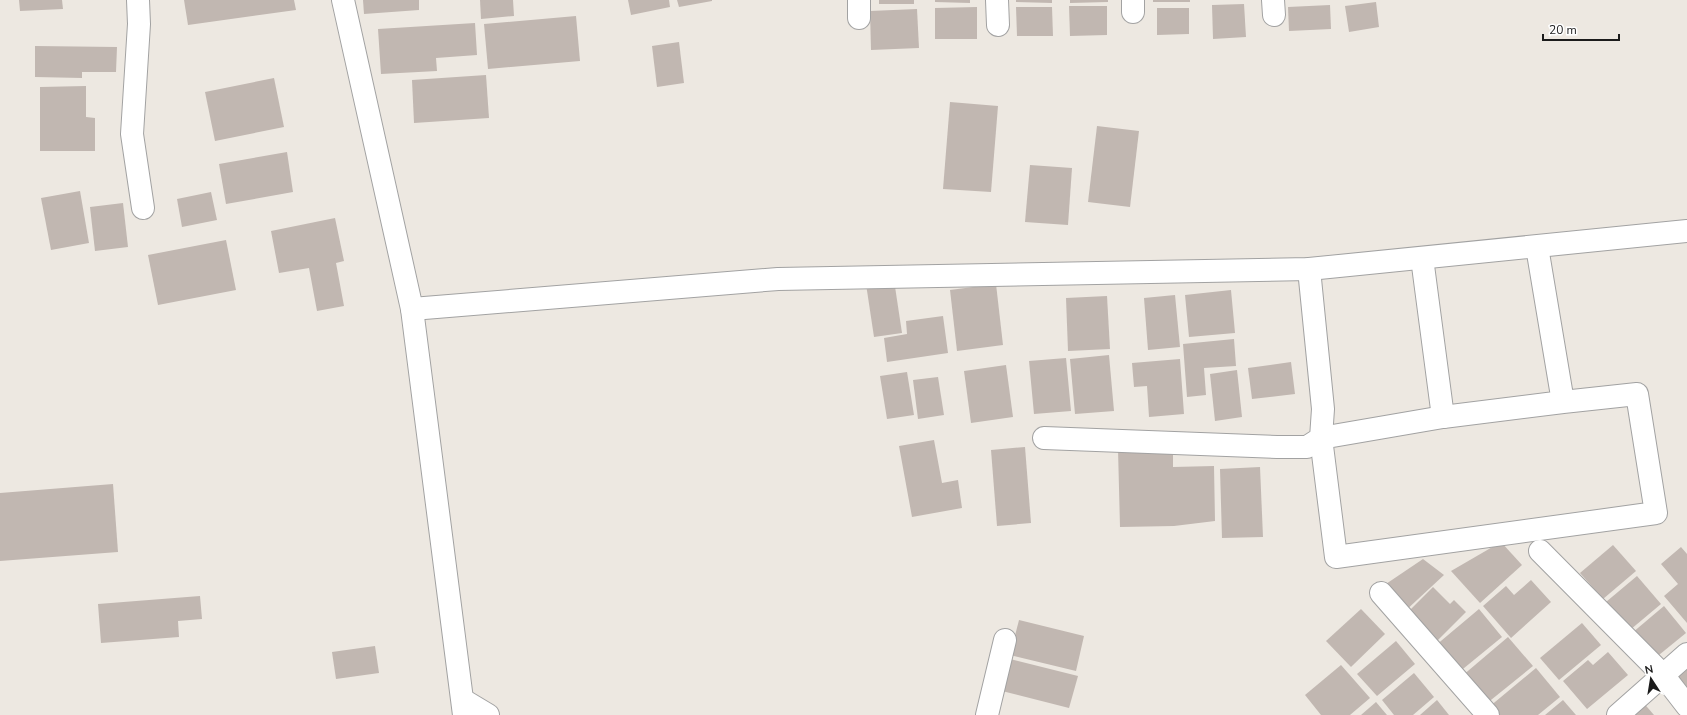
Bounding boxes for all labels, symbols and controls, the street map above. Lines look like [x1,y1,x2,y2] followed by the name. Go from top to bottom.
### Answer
[1543,16,1619,42] scale bar
[1549,22,1577,38] text: 20 m
[1631,659,1671,699] north arrow
[1643,662,1655,678] text: N

